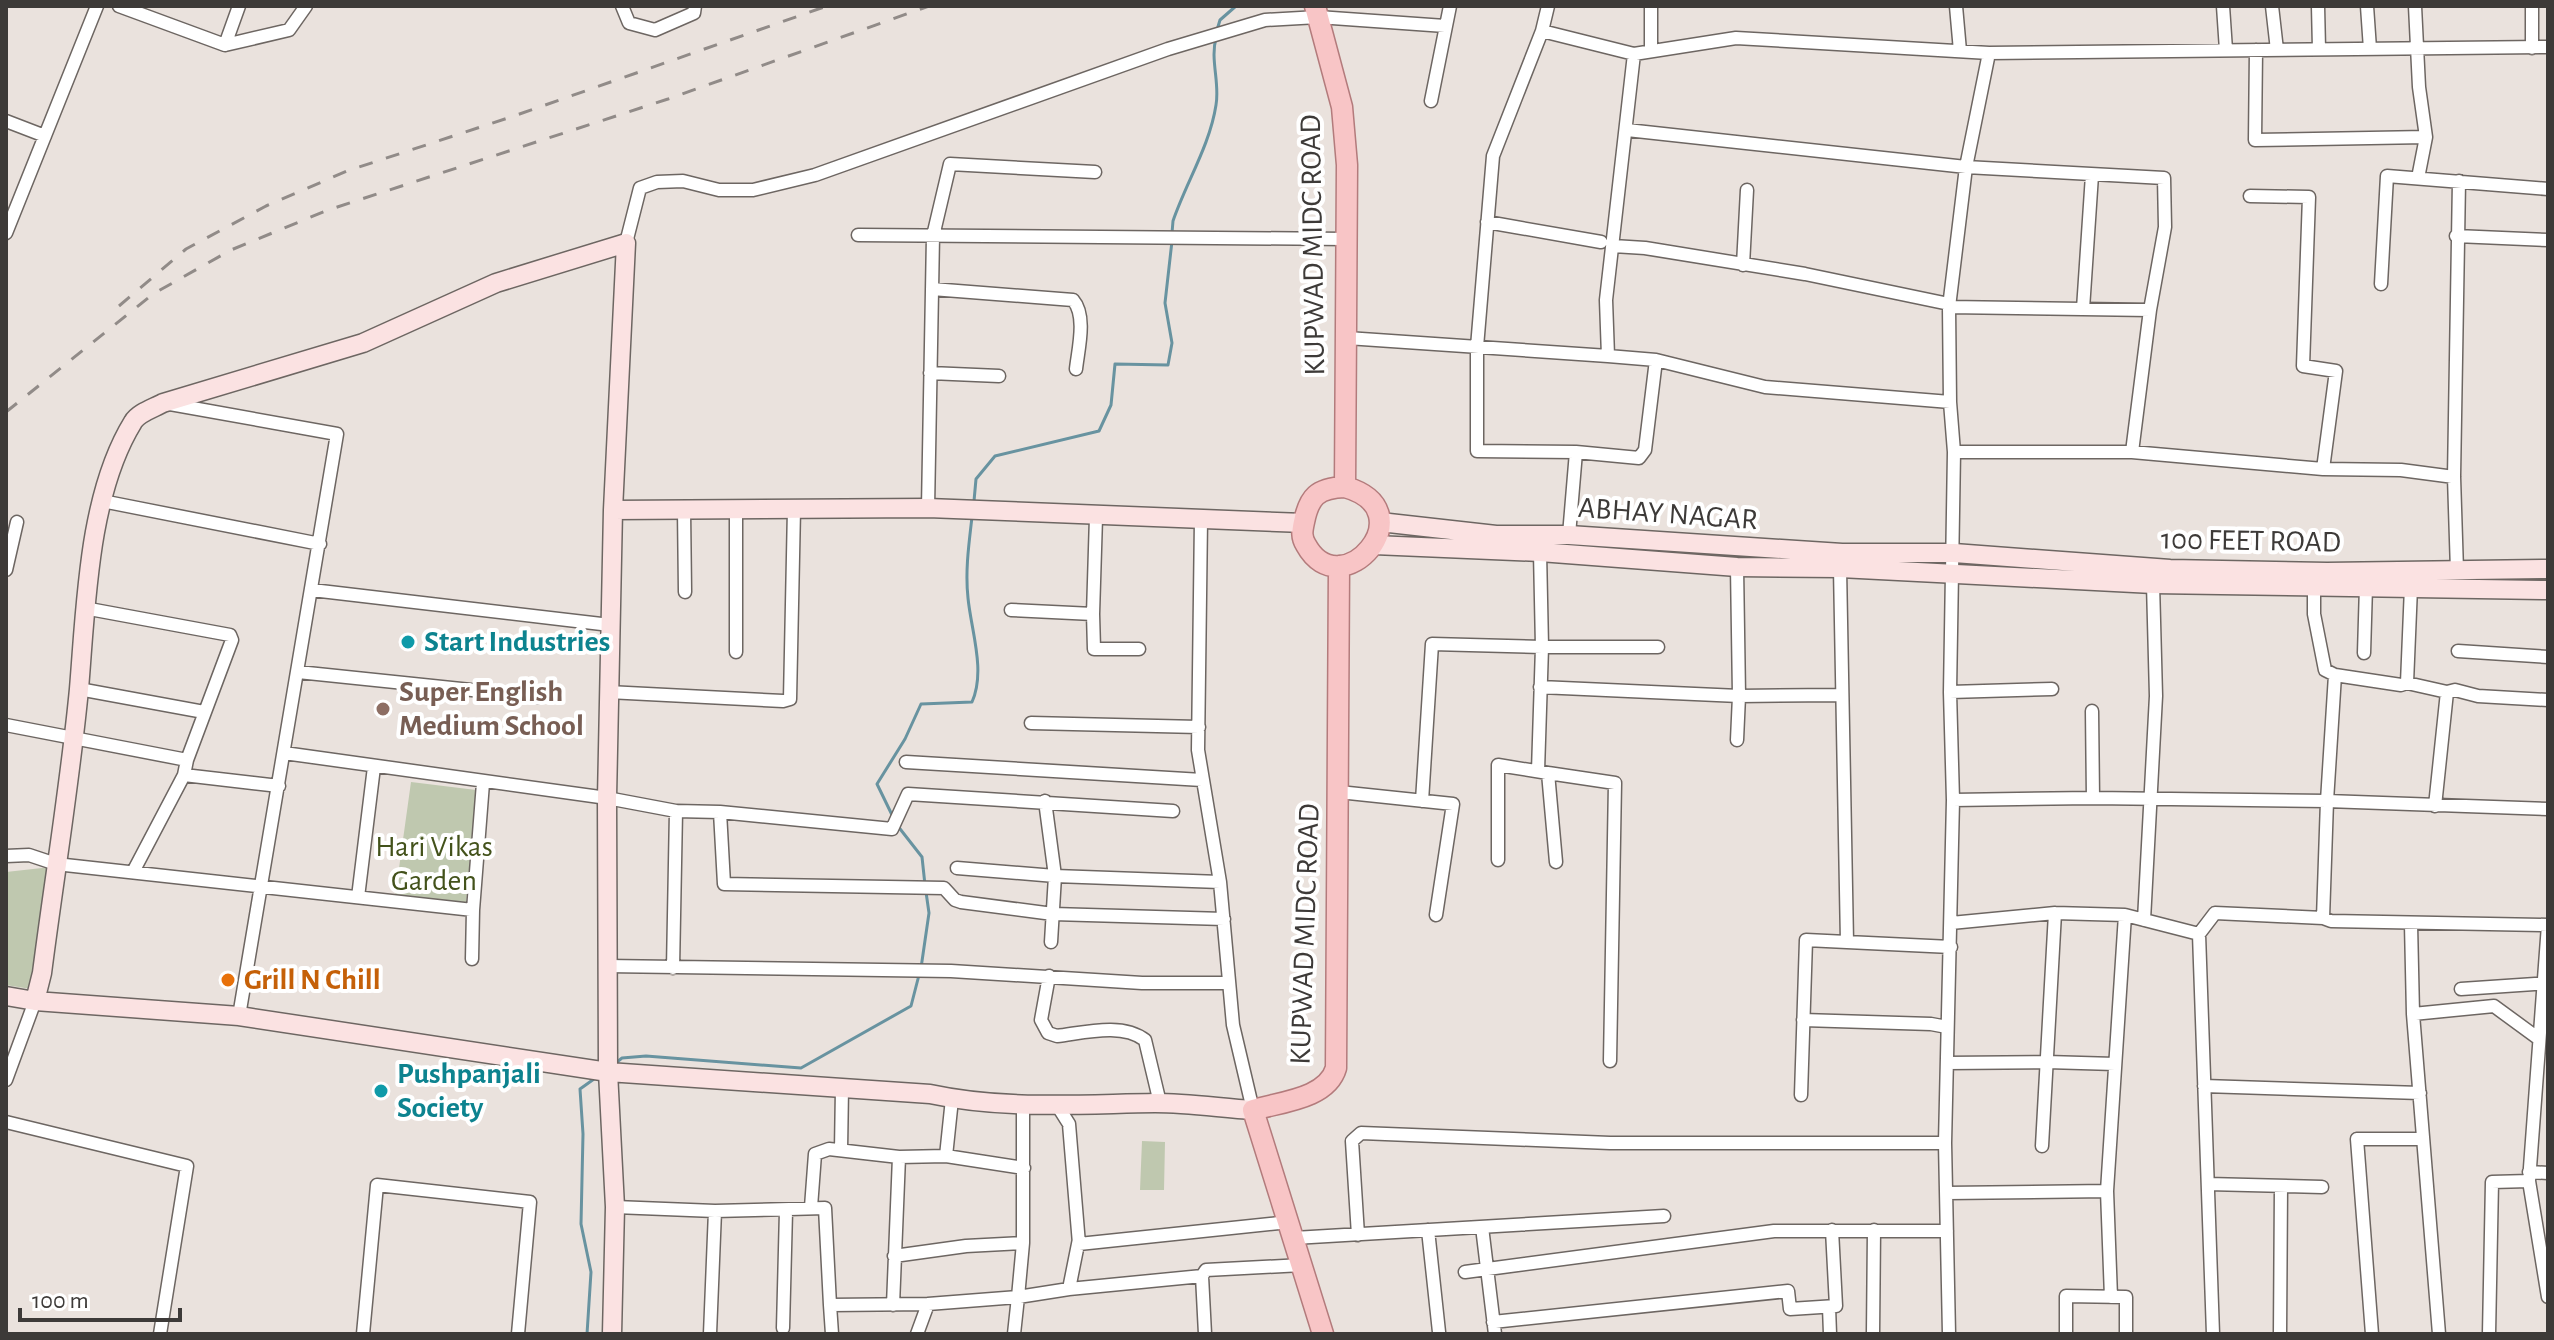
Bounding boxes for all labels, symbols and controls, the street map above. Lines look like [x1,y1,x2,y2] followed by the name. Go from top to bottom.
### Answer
[1296,114,1330,376] street label: KUPWAD MIDC ROAD
[1577,493,1759,535] street label: ABHAY NAGAR
[2161,524,2341,558] street label: 100 FEET ROAD
[424,627,610,657] place label: Start Industries
[399,633,417,651] marker: Start Industries
[399,677,584,741] place label: Super English Medium School
[374,700,392,718] marker: Super English Medium School
[1285,803,1325,1065] street label: KUPWAD MIDC ROAD
[375,832,493,896] park label: Hari Vikas Garden
[244,965,381,995] place label: Grill N Chill
[219,971,237,989] marker: Grill N Chill
[397,1059,541,1123] place label: Pushpanjali Society
[372,1082,390,1100] marker: Pushpanjali Society
[20,1272,180,1322] scale bar
[32,1289,89,1313] text: 100 m

